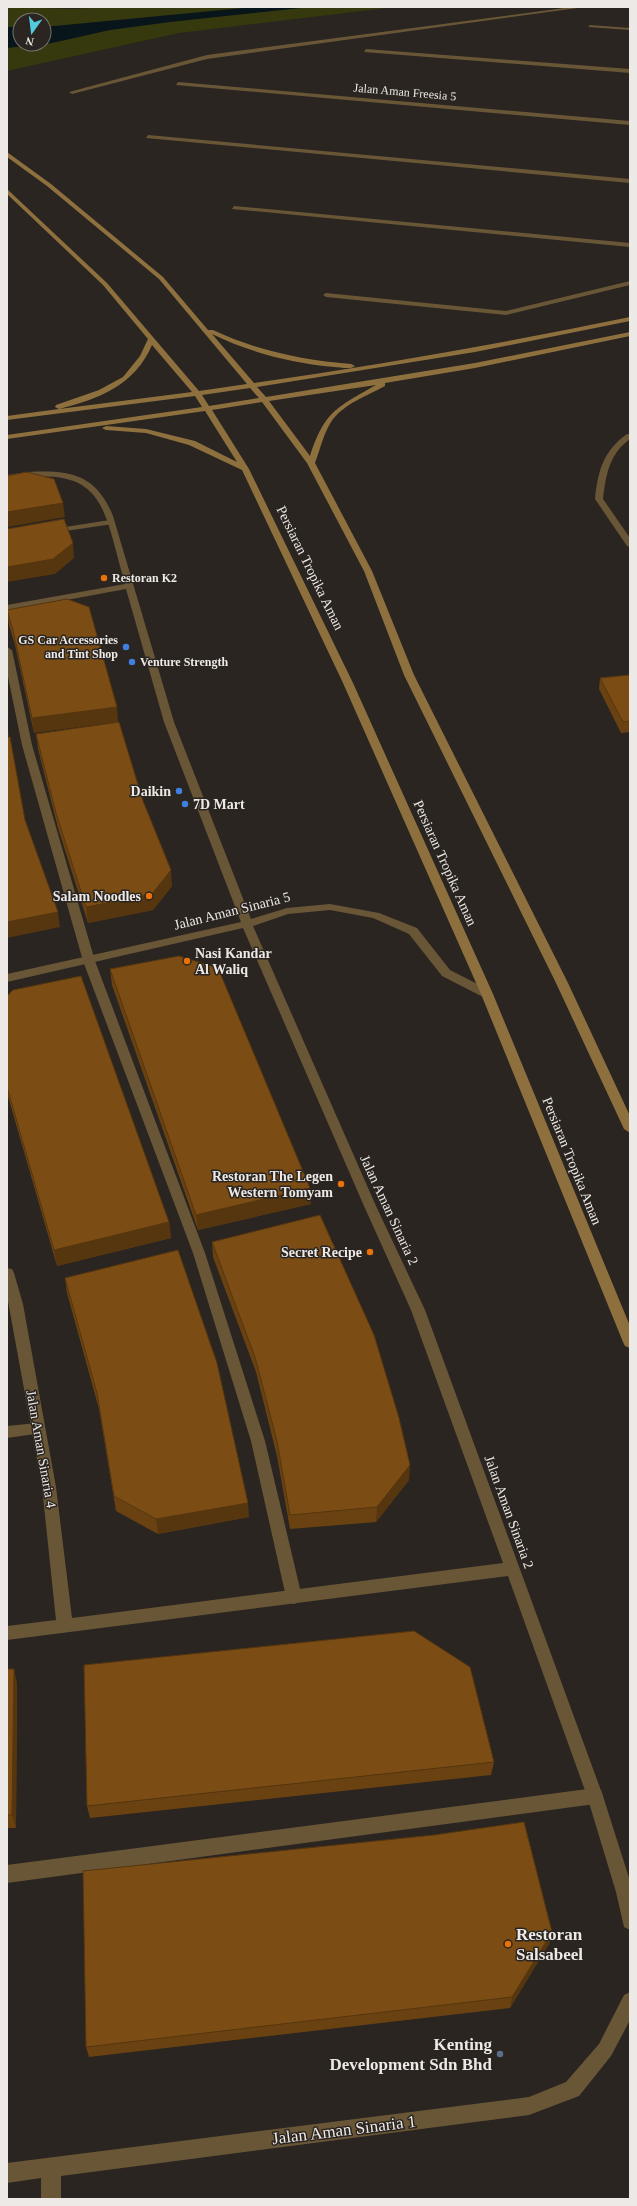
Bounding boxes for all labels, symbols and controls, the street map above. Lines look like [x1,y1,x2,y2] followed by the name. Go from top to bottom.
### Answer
[12,12,52,52] north arrow
[24,35,35,48] text: N
[353,81,457,103] street label: Jalan Aman Freesia 5
[273,504,347,632] street label: Persiaran Tropika Aman
[112,571,177,585] place label: Restoran K2
[99,573,109,583] marker: Restoran K2
[18,633,118,661] place label: GS Car Accessories and Tint Shop
[121,642,131,652] marker: GS Car Accessories and Tint Shop
[140,655,228,669] place label: Venture Strength
[127,657,137,667] marker: Venture Strength
[131,784,171,799] place label: Daikin
[174,786,184,796] marker: Daikin
[193,797,245,812] place label: 7D Mart
[410,798,480,928] street label: Persiaran Tropika Aman
[180,799,190,809] marker: 7D Mart
[53,889,142,904] place label: Salam Noodles
[172,889,292,933] street label: Jalan Aman Sinaria 5
[144,891,154,901] marker: Salam Noodles
[195,946,272,977] place label: Nasi Kandar Al Waliq
[182,956,192,966] marker: Nasi Kandar Al Waliq
[540,1095,604,1227] street label: Persiaran Tropika Aman
[357,1153,421,1267] street label: Jalan Aman Sinaria 2
[212,1169,333,1200] place label: Restoran The Legen Western Tomyam
[336,1179,346,1189] marker: Restoran The Legen Western Tomyam
[281,1245,362,1260] place label: Secret Recipe
[365,1247,375,1257] marker: Secret Recipe
[23,1389,59,1509] street label: Jalan Aman Sinaria 4
[482,1453,536,1571] street label: Jalan Aman Sinaria 2
[516,1925,583,1964] place label: Restoran Salsabeel
[503,1939,513,1949] marker: Restoran Salsabeel
[330,2035,493,2074] place label: Kenting Development Sdn Bhd
[495,2049,505,2059] marker: Kenting Development Sdn Bhd
[271,2112,417,2148] street label: Jalan Aman Sinaria 1

